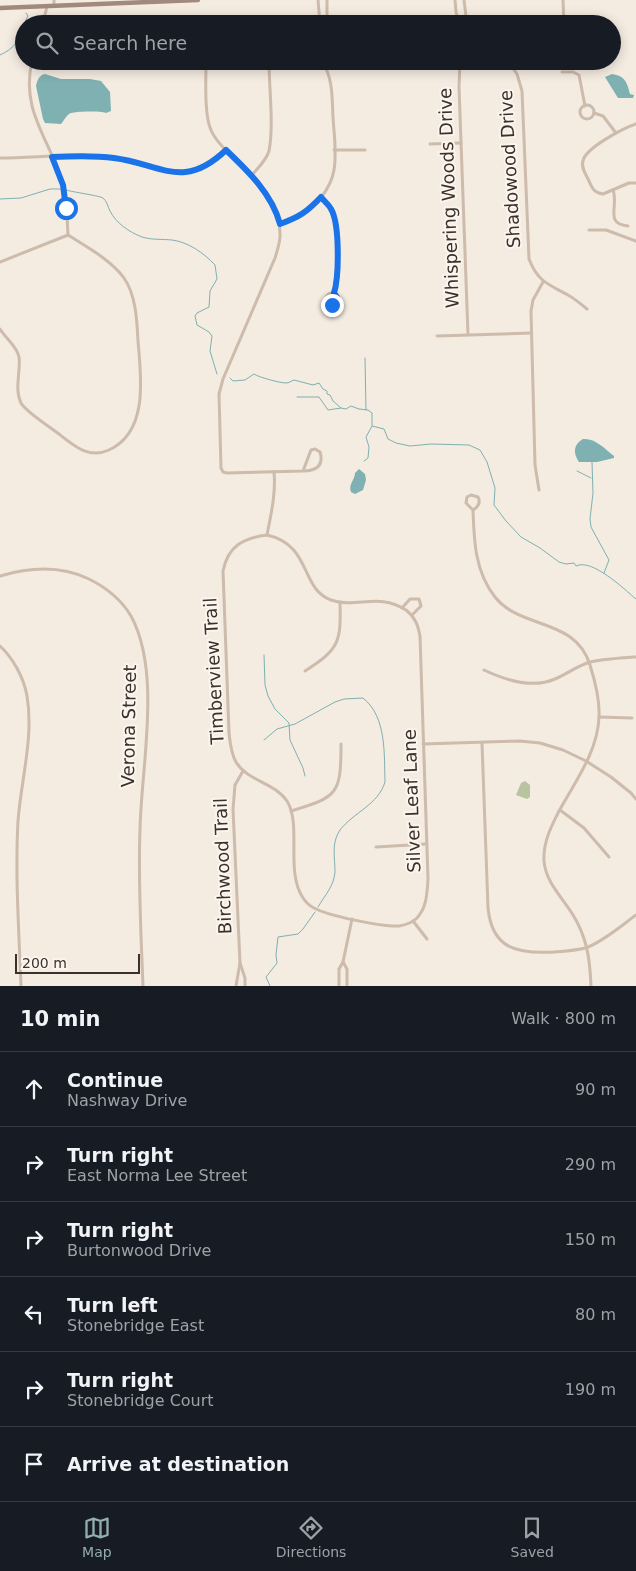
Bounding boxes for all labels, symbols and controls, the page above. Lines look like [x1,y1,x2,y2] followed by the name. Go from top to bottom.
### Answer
[15,15,621,70] search box
[33,29,61,57] icon: search
[73,32,187,54] text: Search here
[434,88,463,308] street label: Whispering Woods Drive
[495,89,524,249] street label: Shadowood Drive
[55,197,78,220] route start
[321,294,344,317] route end
[199,597,228,746] street label: Timberview Trail
[117,664,140,788] street label: Verona Street
[398,729,425,873] street label: Silver Leaf Lane
[210,798,235,935] street label: Birchwood Trail
[15,951,140,974] scale bar
[22,955,67,971] text: 200 m
[20,1007,101,1031] text: 10 min
[511,1009,616,1028] text: Walk · 800 m
[67,1069,163,1091] text: Continue
[20,1075,48,1103] icon: ahead
[575,1080,616,1099] text: 90 m
[67,1091,187,1110] text: Nashway Drive
[67,1144,173,1166] text: Turn right
[20,1150,48,1178] icon: right
[565,1155,616,1174] text: 290 m
[67,1166,247,1185] text: East Norma Lee Street
[67,1219,173,1241] text: Turn right
[20,1225,48,1253] icon: right
[565,1230,616,1249] text: 150 m
[67,1241,211,1260] text: Burtonwood Drive
[67,1294,158,1316] text: Turn left
[20,1300,48,1328] icon: left
[575,1305,616,1324] text: 80 m
[67,1316,204,1335] text: Stonebridge East
[67,1369,173,1391] text: Turn right
[20,1375,48,1403] icon: right
[565,1380,616,1399] text: 190 m
[67,1391,214,1410] text: Stonebridge Court
[20,1450,48,1478] icon: arrive
[67,1453,289,1475] text: Arrive at destination
[82,1514,112,1560] tab: Map
[276,1514,346,1560] tab: Directions
[511,1514,554,1560] tab: Saved

